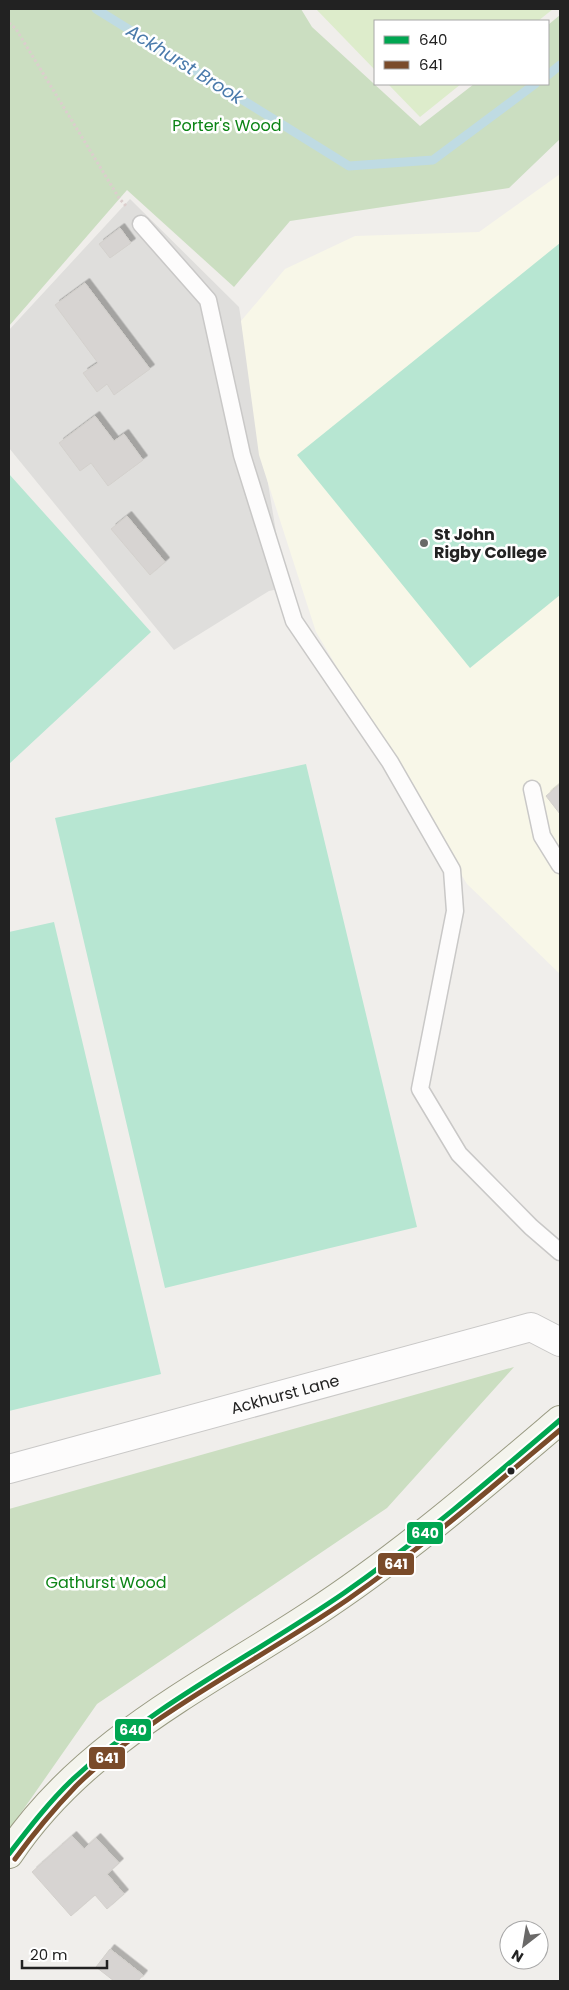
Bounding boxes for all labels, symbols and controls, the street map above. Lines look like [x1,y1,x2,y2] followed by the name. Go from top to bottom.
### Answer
[121,18,249,110] water label: Ackhurst Brook
[374,20,549,85] legend
[419,29,447,50] text: 640
[419,54,443,75] text: 641
[172,114,282,137] park label: Porter's Wood
[434,523,547,564] place label: St John Rigby College
[418,537,430,549] marker: St John Rigby College
[228,1368,342,1420] street label: Ackhurst Lane
[506,1466,516,1476] unlabelled marker
[406,1521,444,1545] line badge: 640
[411,1523,439,1543] text: 640
[377,1552,415,1576] line badge: 641
[384,1554,408,1574] text: 641
[46,1571,166,1594] park label: Gathurst Wood
[114,1718,152,1742] line badge: 640
[119,1720,147,1740] text: 640
[88,1746,126,1770] line badge: 641
[95,1748,119,1768] text: 641
[499,1920,549,1970] north arrow
[22,1938,108,1970] scale bar
[30,1944,68,1965] text: 20 m
[508,1945,527,1967] text: N

